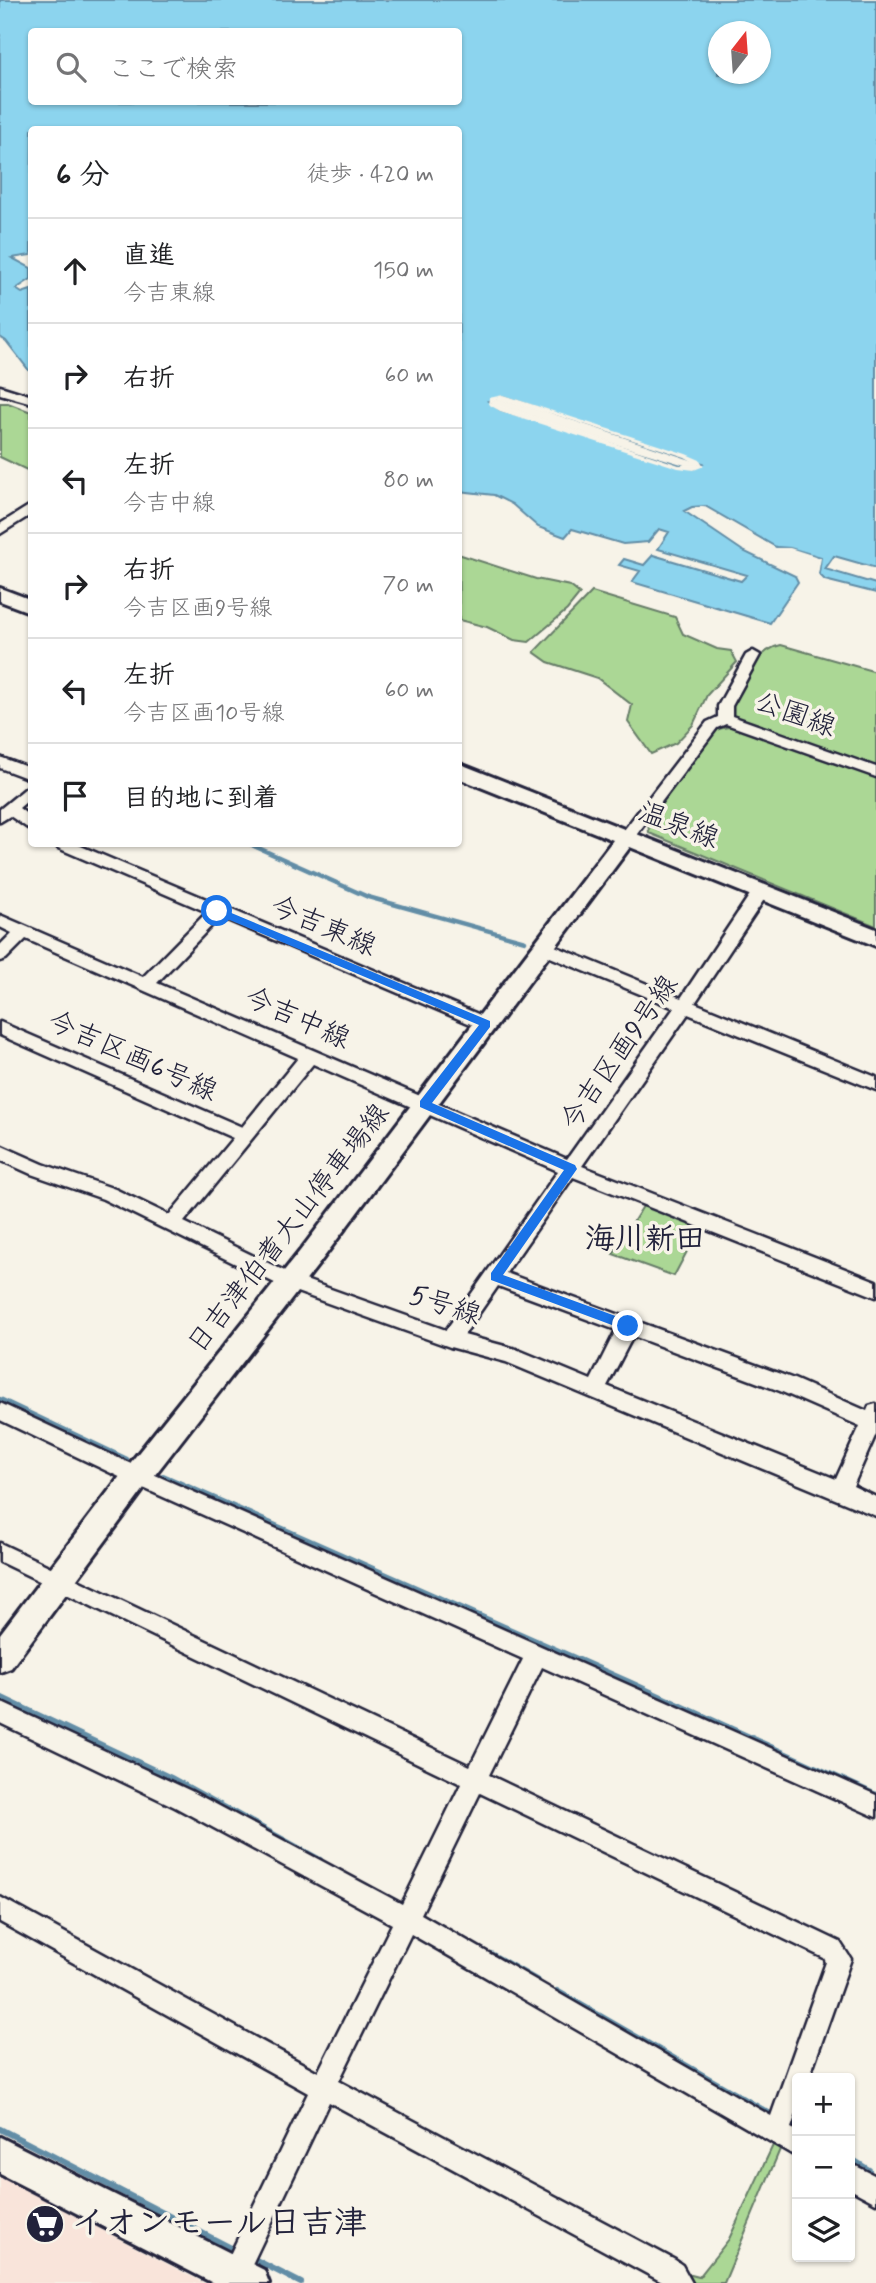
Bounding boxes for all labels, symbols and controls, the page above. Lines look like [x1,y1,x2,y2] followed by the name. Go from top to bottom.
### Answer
[708,21,771,84] north arrow
[28,28,462,105] search box
[52,48,90,86] icon: search
[108,53,238,87] text: ここで検索
[56,156,109,195] text: 6 分
[306,160,434,190] text: 徒歩 · 420 m
[123,239,175,273] text: 直進
[56,252,94,290] icon: ahead
[373,256,434,286] text: 150 m
[123,279,215,309] text: 今吉東線
[56,357,94,395] icon: right
[385,361,434,391] text: 60 m
[123,362,175,396] text: 右折
[123,449,175,483] text: 左折
[56,462,94,500] icon: left
[383,466,434,496] text: 80 m
[123,489,215,519] text: 今吉中線
[123,554,175,588] text: 右折
[56,567,94,605] icon: right
[382,571,434,601] text: 70 m
[123,594,272,624] text: 今吉区画9号線
[123,659,175,693] text: 左折
[56,672,94,710] icon: left
[385,676,434,706] text: 60 m
[749,683,841,747] street label: 公園線
[123,699,284,729] text: 今吉区画10号線
[56,777,94,815] icon: arrive
[123,782,279,816] text: 目的地に到着
[632,794,724,858] street label: 温泉線
[264,888,382,966] street label: 今吉東線
[201,895,232,926] route start
[553,968,687,1138] street label: 今吉区画9号線
[238,979,356,1059] street label: 今吉中線
[41,1003,223,1111] street label: 今吉区画6号線
[180,1096,398,1362] street label: 日吉津伯耆大山停車場線
[585,1220,705,1259] district label: 海川新田
[405,1277,485,1335] street label: 5号線
[612,1310,643,1341] route end
[792,2073,855,2262] map controls
[792,2073,855,2136] button: +
[792,2136,855,2199] button: −
[792,2199,855,2262] button: layers
[72,2202,367,2246] place label: イオンモール日吉津
[24,2203,66,2245] supermarket icon: イオンモール日吉津

